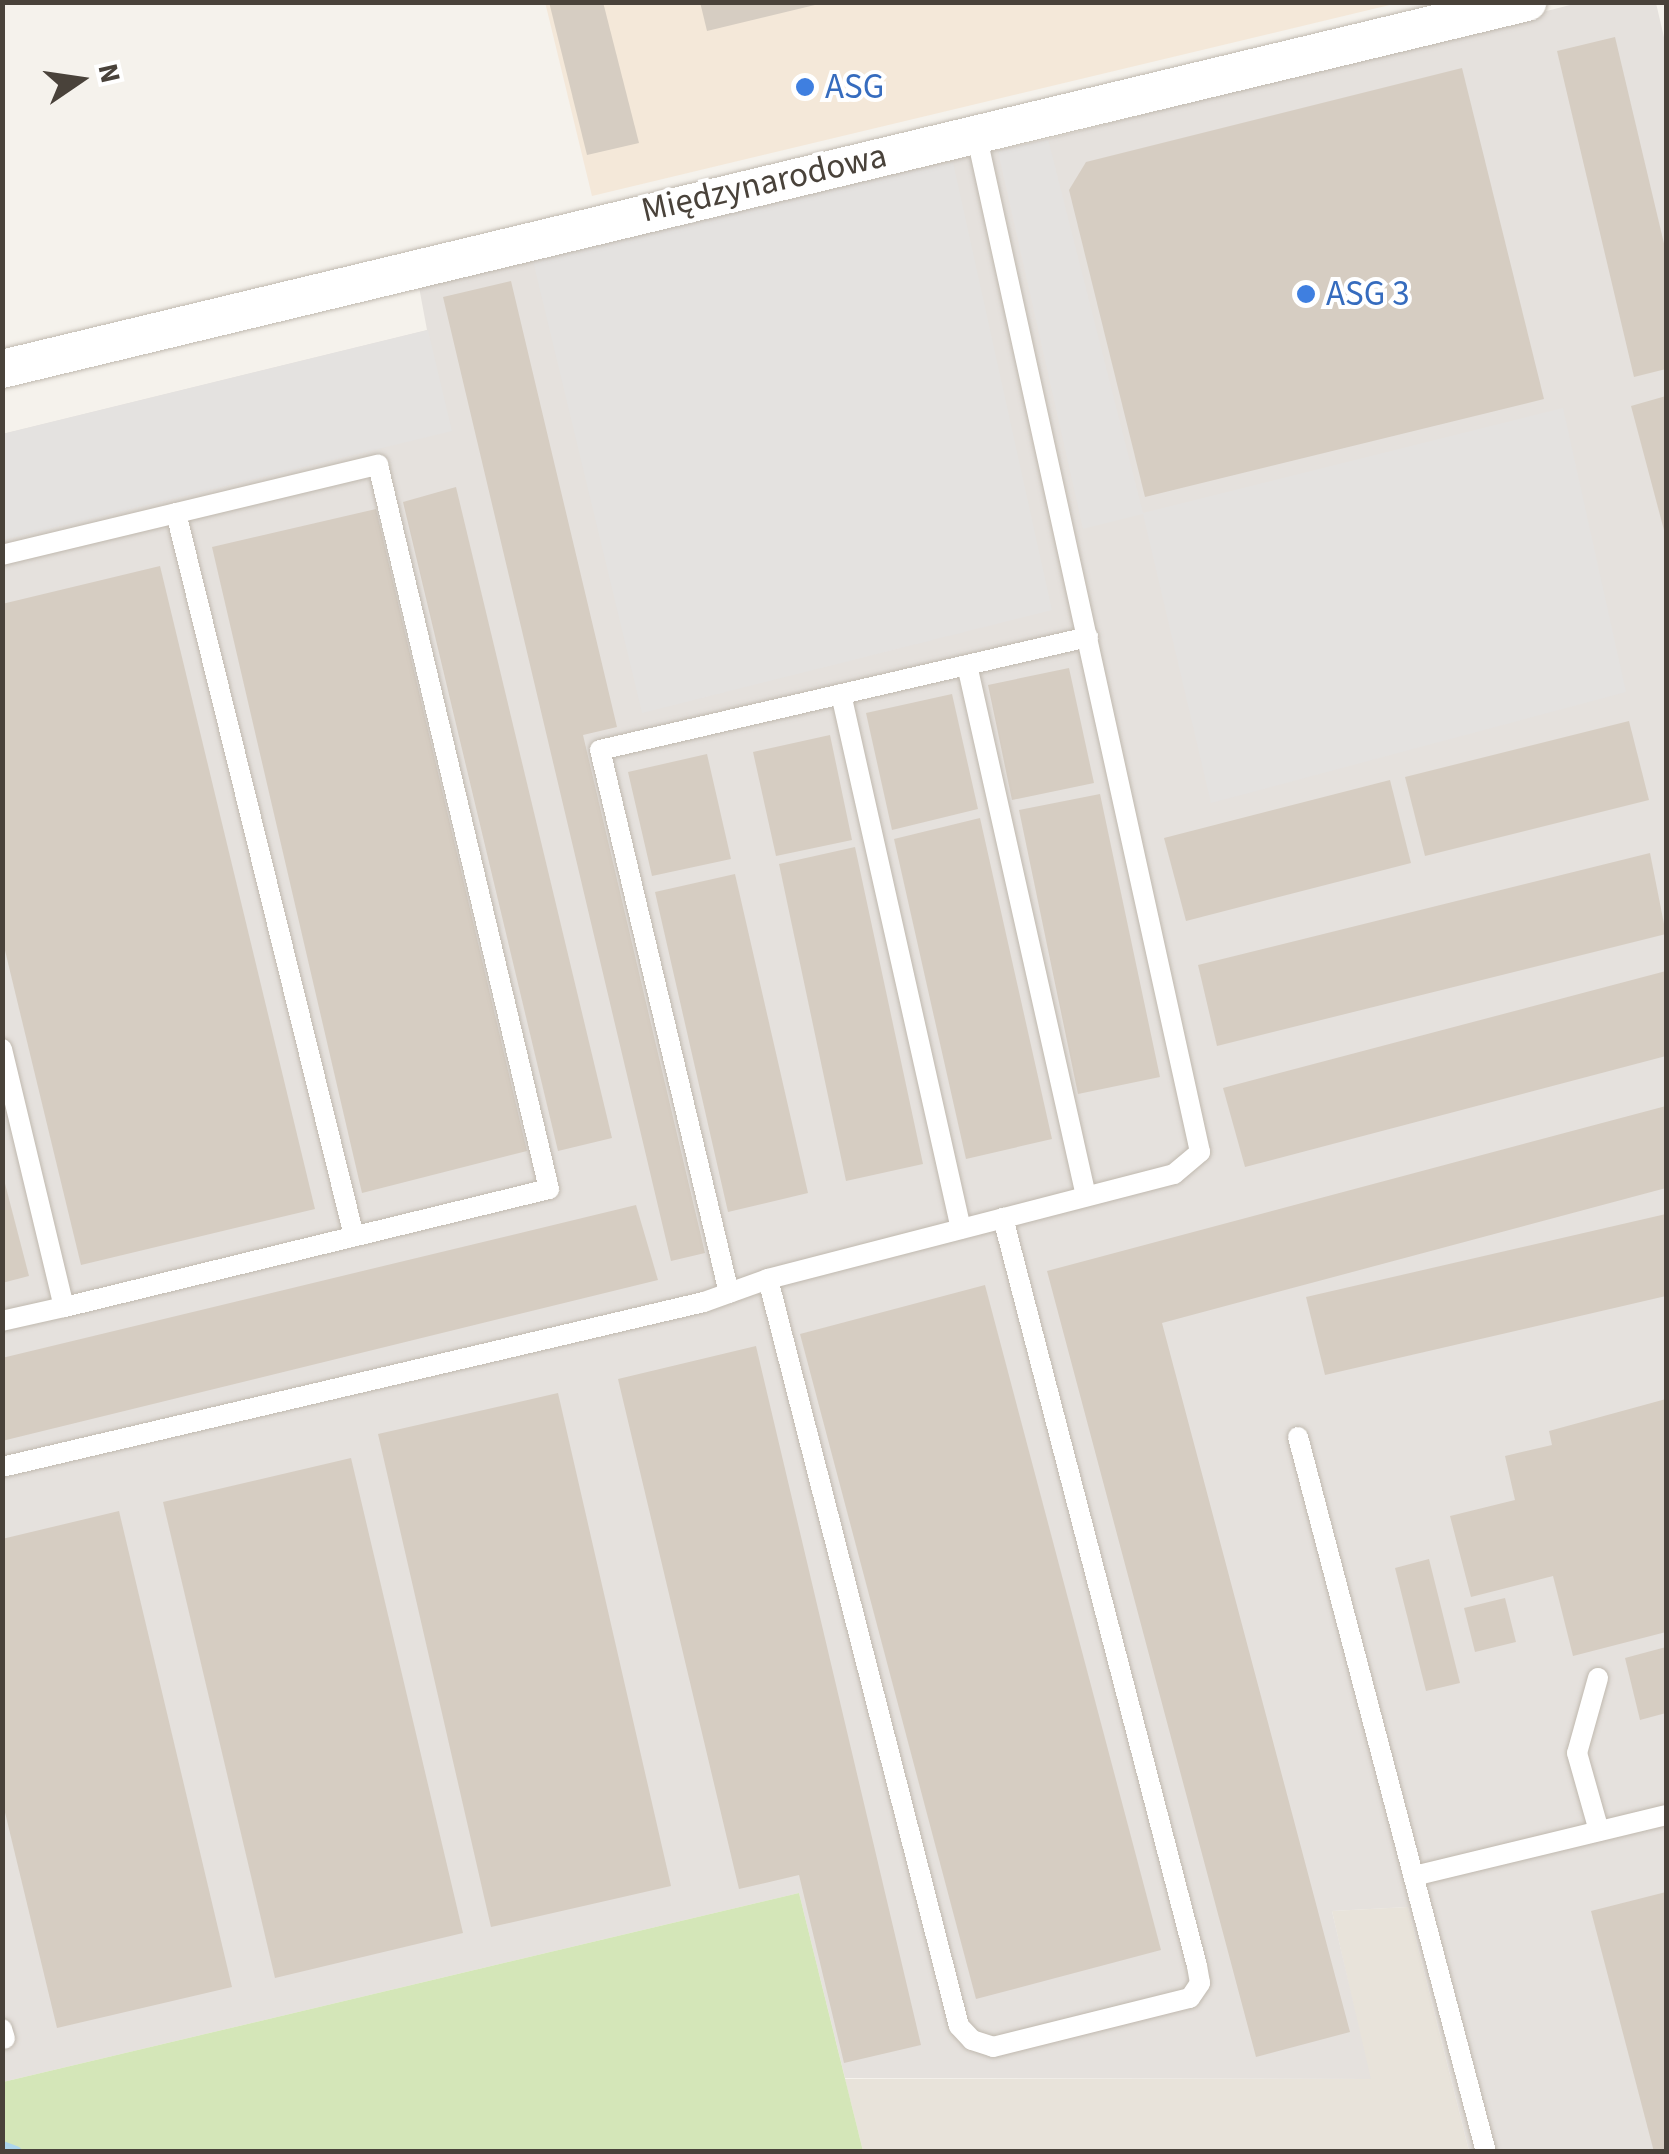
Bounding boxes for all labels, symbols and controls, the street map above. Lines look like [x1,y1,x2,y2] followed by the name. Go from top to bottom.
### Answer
[30,30,130,130] north arrow
[88,60,131,87] text: N
[825,66,884,108] place label: ASG
[794,76,816,98] marker: ASG
[637,134,891,232] street label: Międzynarodowa
[1326,273,1410,315] place label: ASG 3
[1295,283,1317,305] marker: ASG 3

